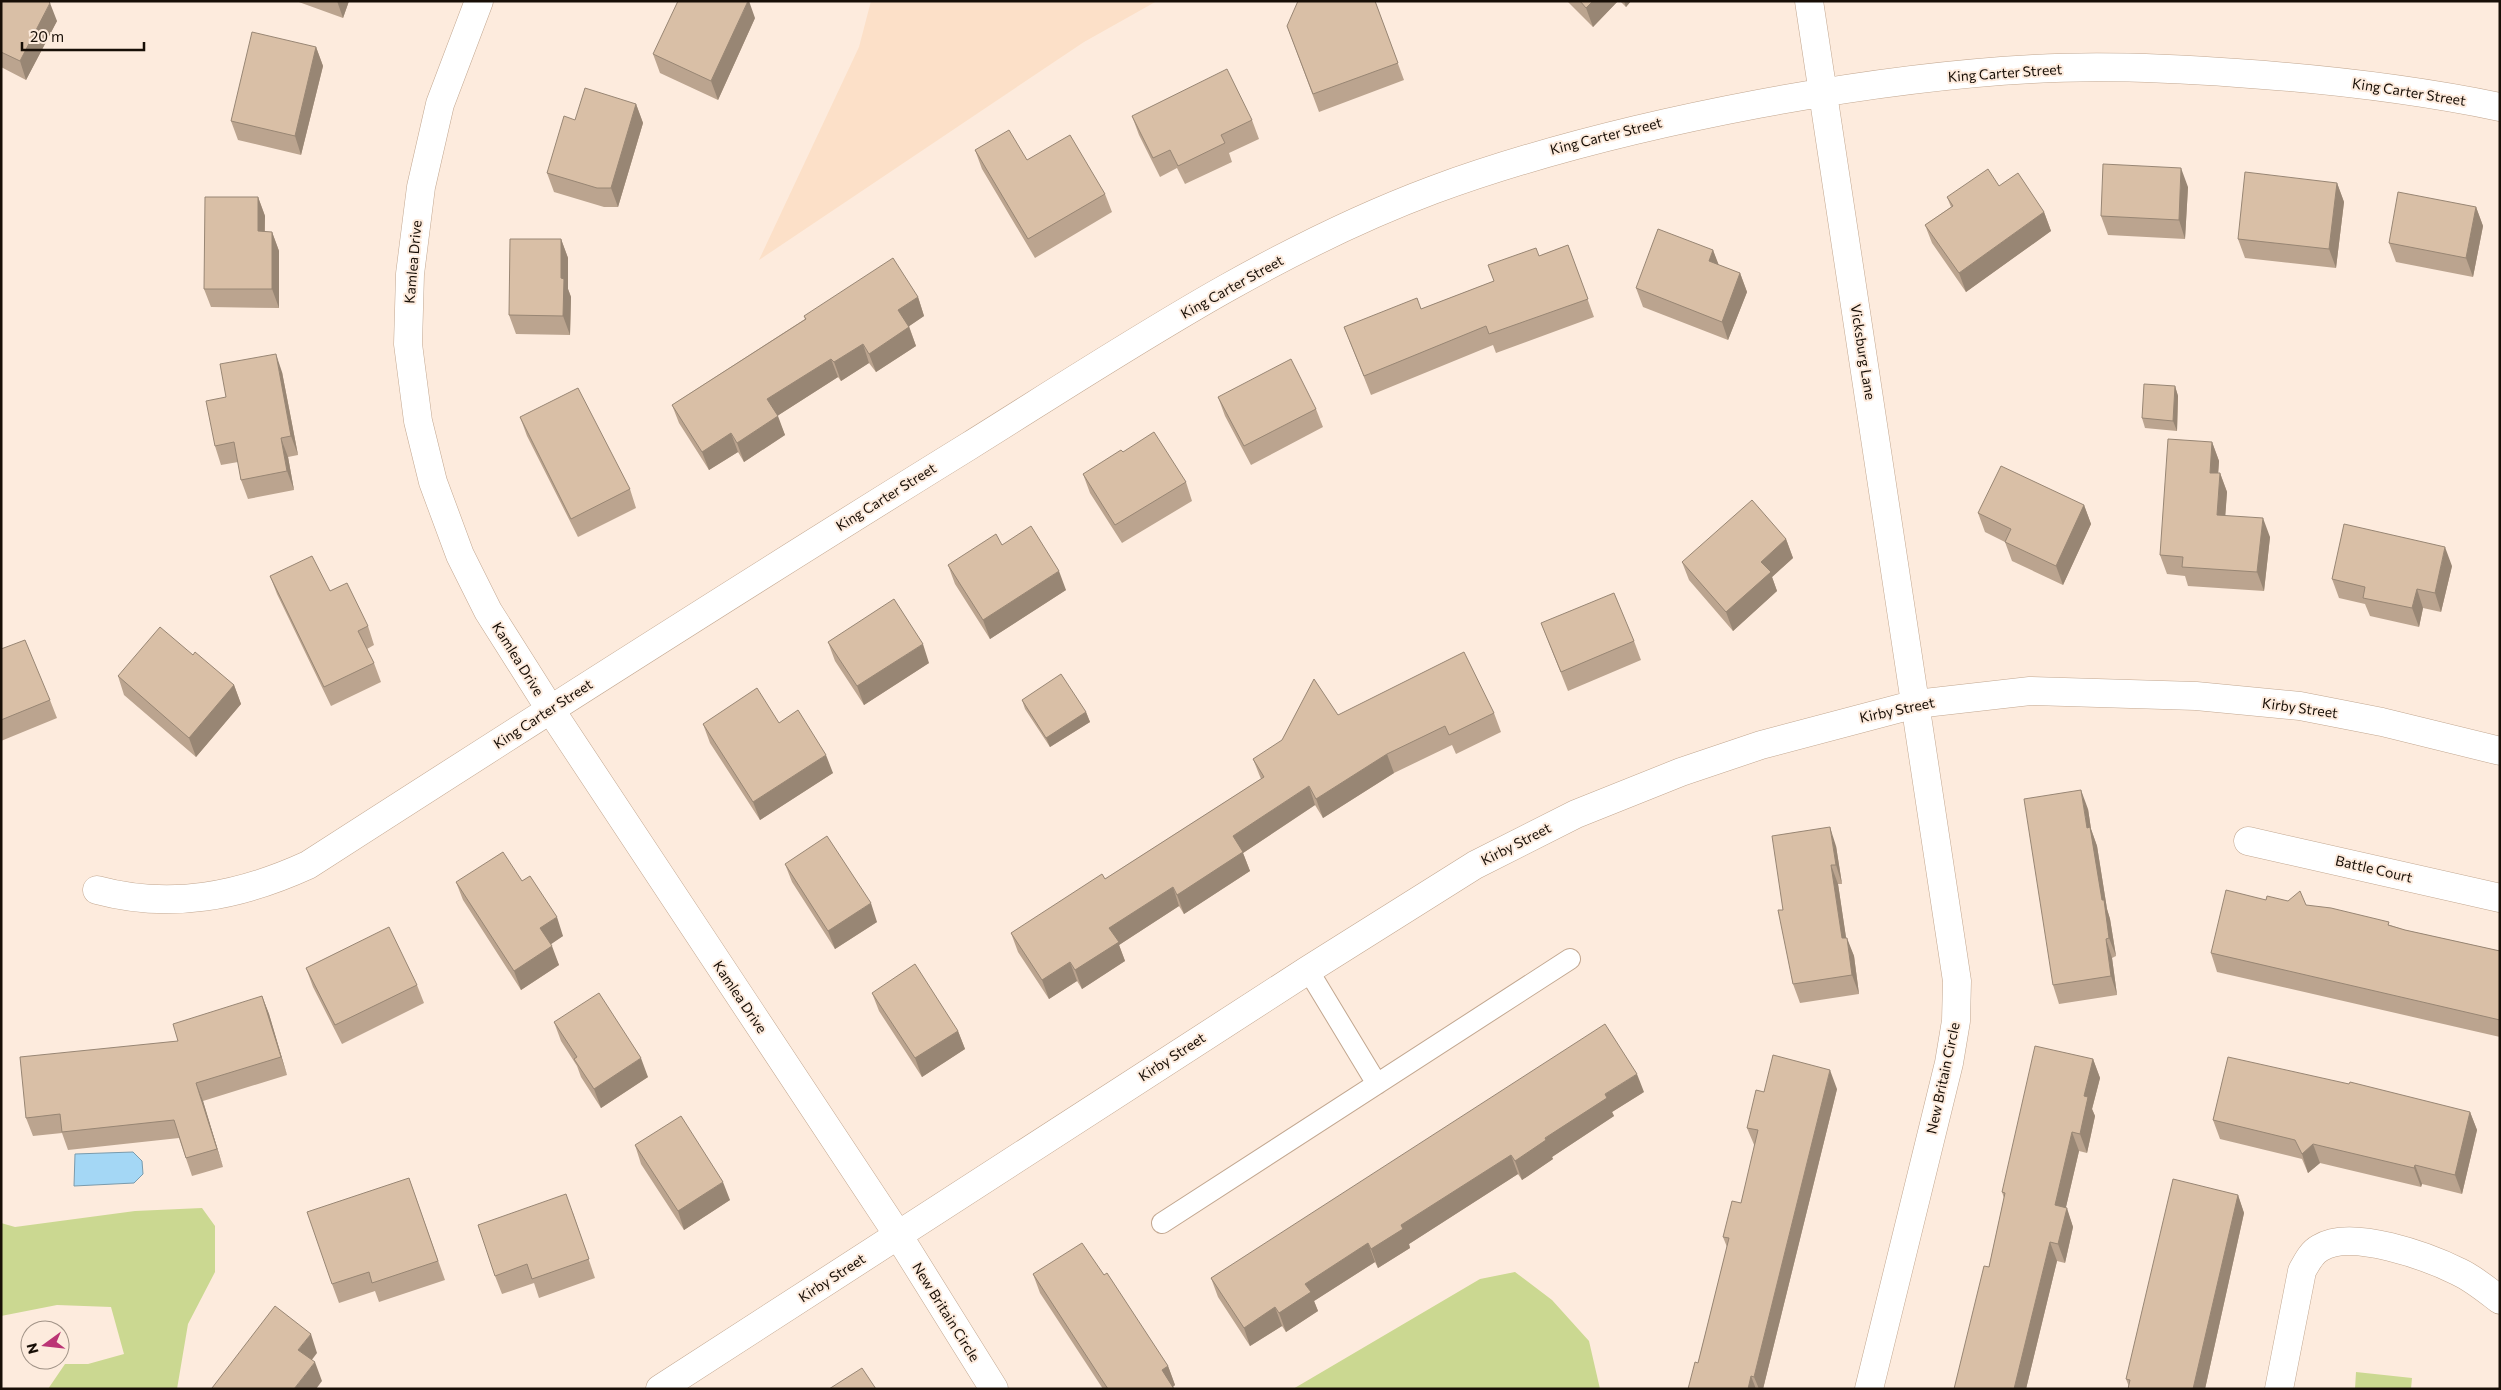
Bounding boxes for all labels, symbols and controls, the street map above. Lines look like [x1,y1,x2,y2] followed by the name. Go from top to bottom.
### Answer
[22,20,145,52] scale bar
[30,27,64,45] text: 20 m
[1947,60,2063,85] street label: King Carter Street
[2351,74,2467,109] street label: King Carter Street
[1548,113,1664,158] street label: King Carter Street
[400,220,425,304] street label: Kamlea Drive
[1177,251,1286,322] street label: King Carter Street
[1848,303,1879,401] street label: Vicksburg Lane
[833,459,939,534] street label: King Carter Street
[489,619,548,699] street label: Kamlea Drive
[490,675,596,752] street label: King Carter Street
[1858,693,1936,726] street label: Kirby Street
[2261,694,2339,721] street label: Kirby Street
[1478,819,1554,868] street label: Kirby Street
[2334,851,2415,886] street label: Battle Court
[710,957,771,1036] street label: Kamlea Drive
[1922,1021,1963,1135] street label: New Britain Circle
[1135,1029,1209,1084] street label: Kirby Street
[795,1250,869,1305] street label: Kirby Street
[909,1259,984,1364] street label: New Britain Circle
[20,1320,70,1370] north arrow
[22,1341,42,1356] text: N

